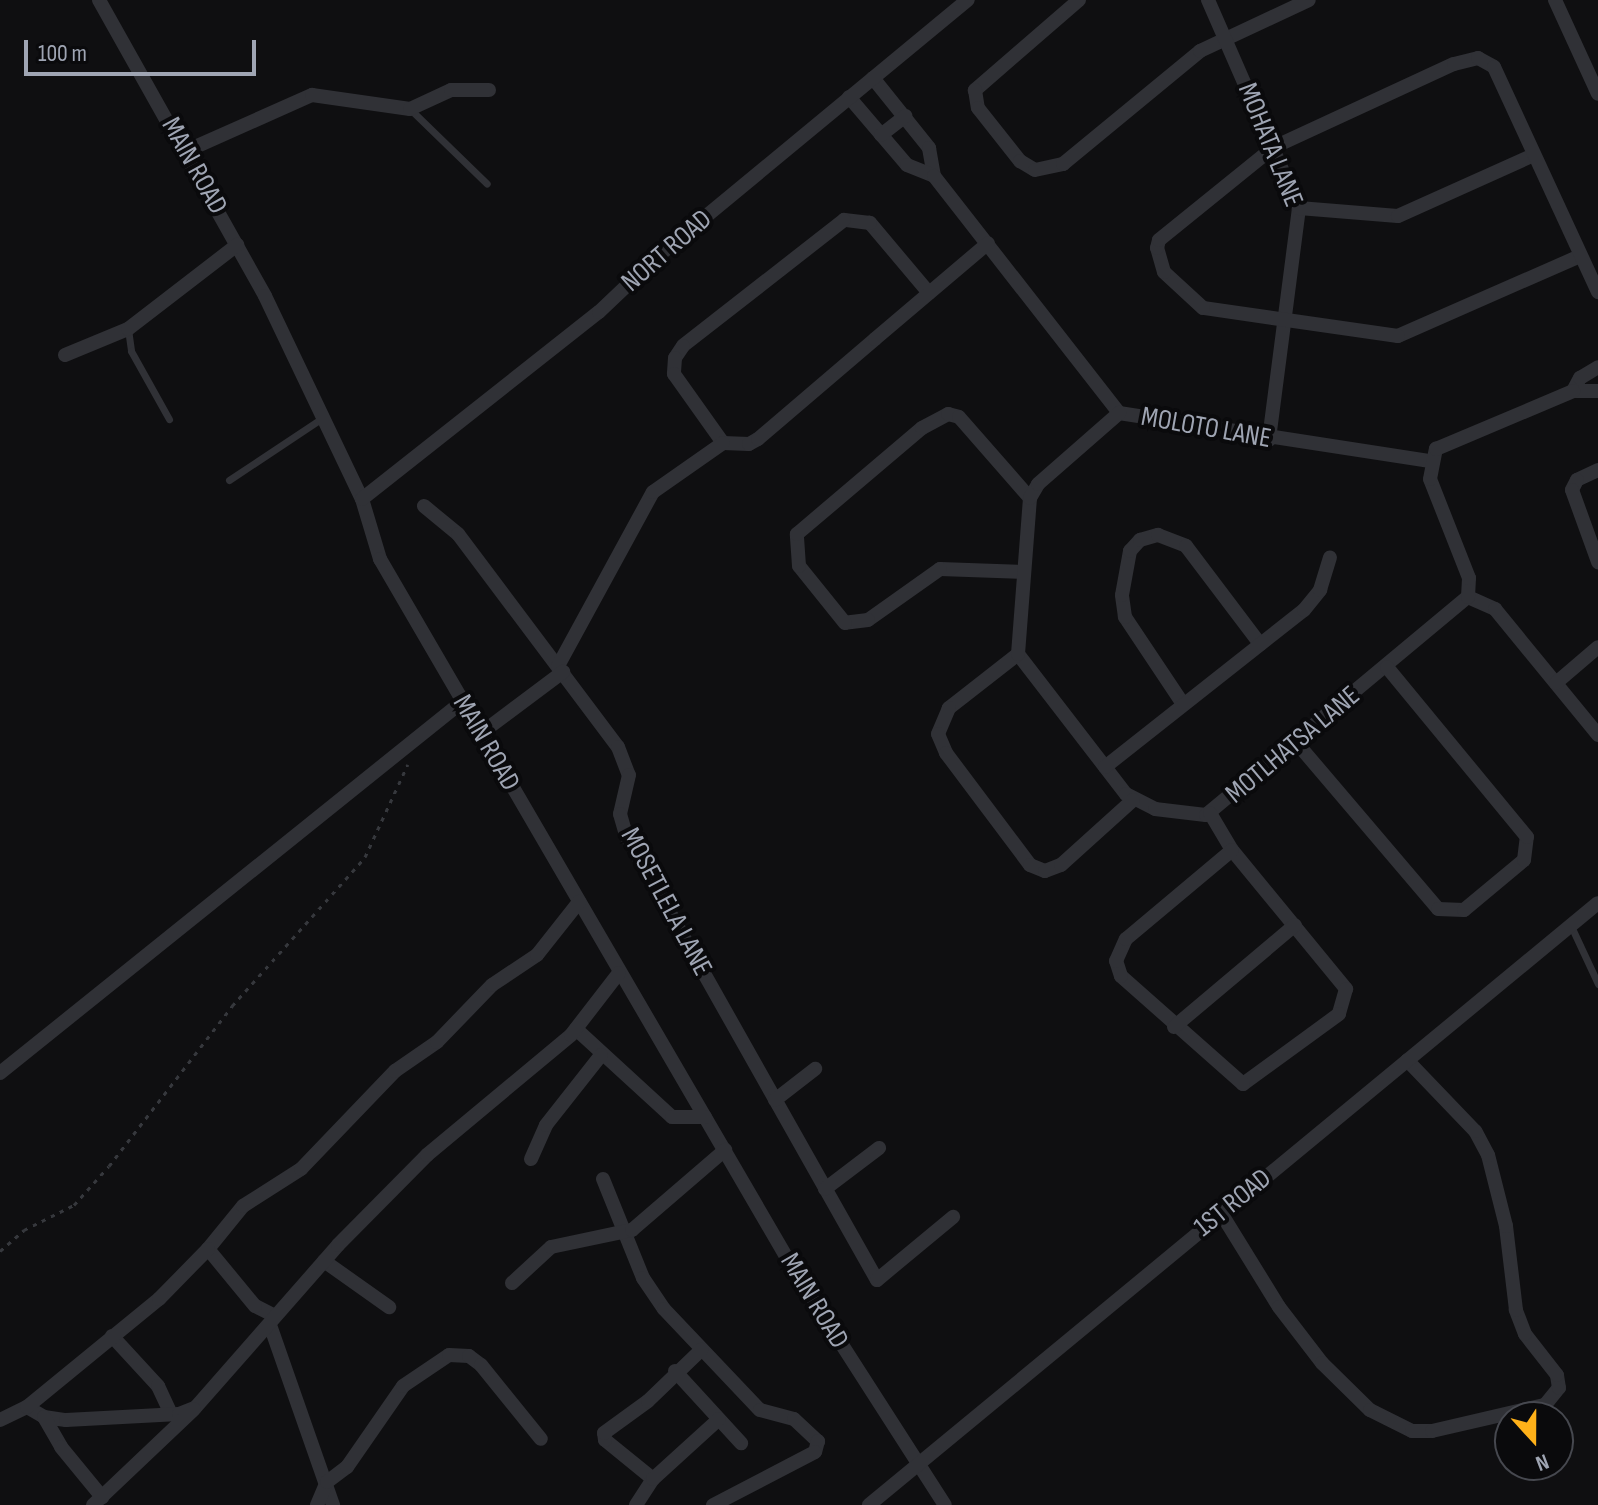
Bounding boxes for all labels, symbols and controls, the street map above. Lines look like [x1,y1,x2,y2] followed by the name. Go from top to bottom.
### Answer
[28,24,260,74] scale bar
[38,39,87,68] text: 100 m
[1230,78,1310,212] street label: MOHATA LANE
[154,112,234,220] street label: MAIN ROAD
[615,203,719,299] street label: NORT ROAD
[1138,400,1274,456] street label: MOLOTO LANE
[1219,679,1367,811] street label: MOTLHATSA LANE
[445,689,527,797] street label: MAIN ROAD
[613,822,719,982] street label: MOSETLELA LANE
[1188,1162,1278,1244] street label: 1ST ROAD
[773,1247,855,1355] street label: MAIN ROAD
[1494,1401,1574,1481] north arrow
[1532,1447,1552,1477] text: N

